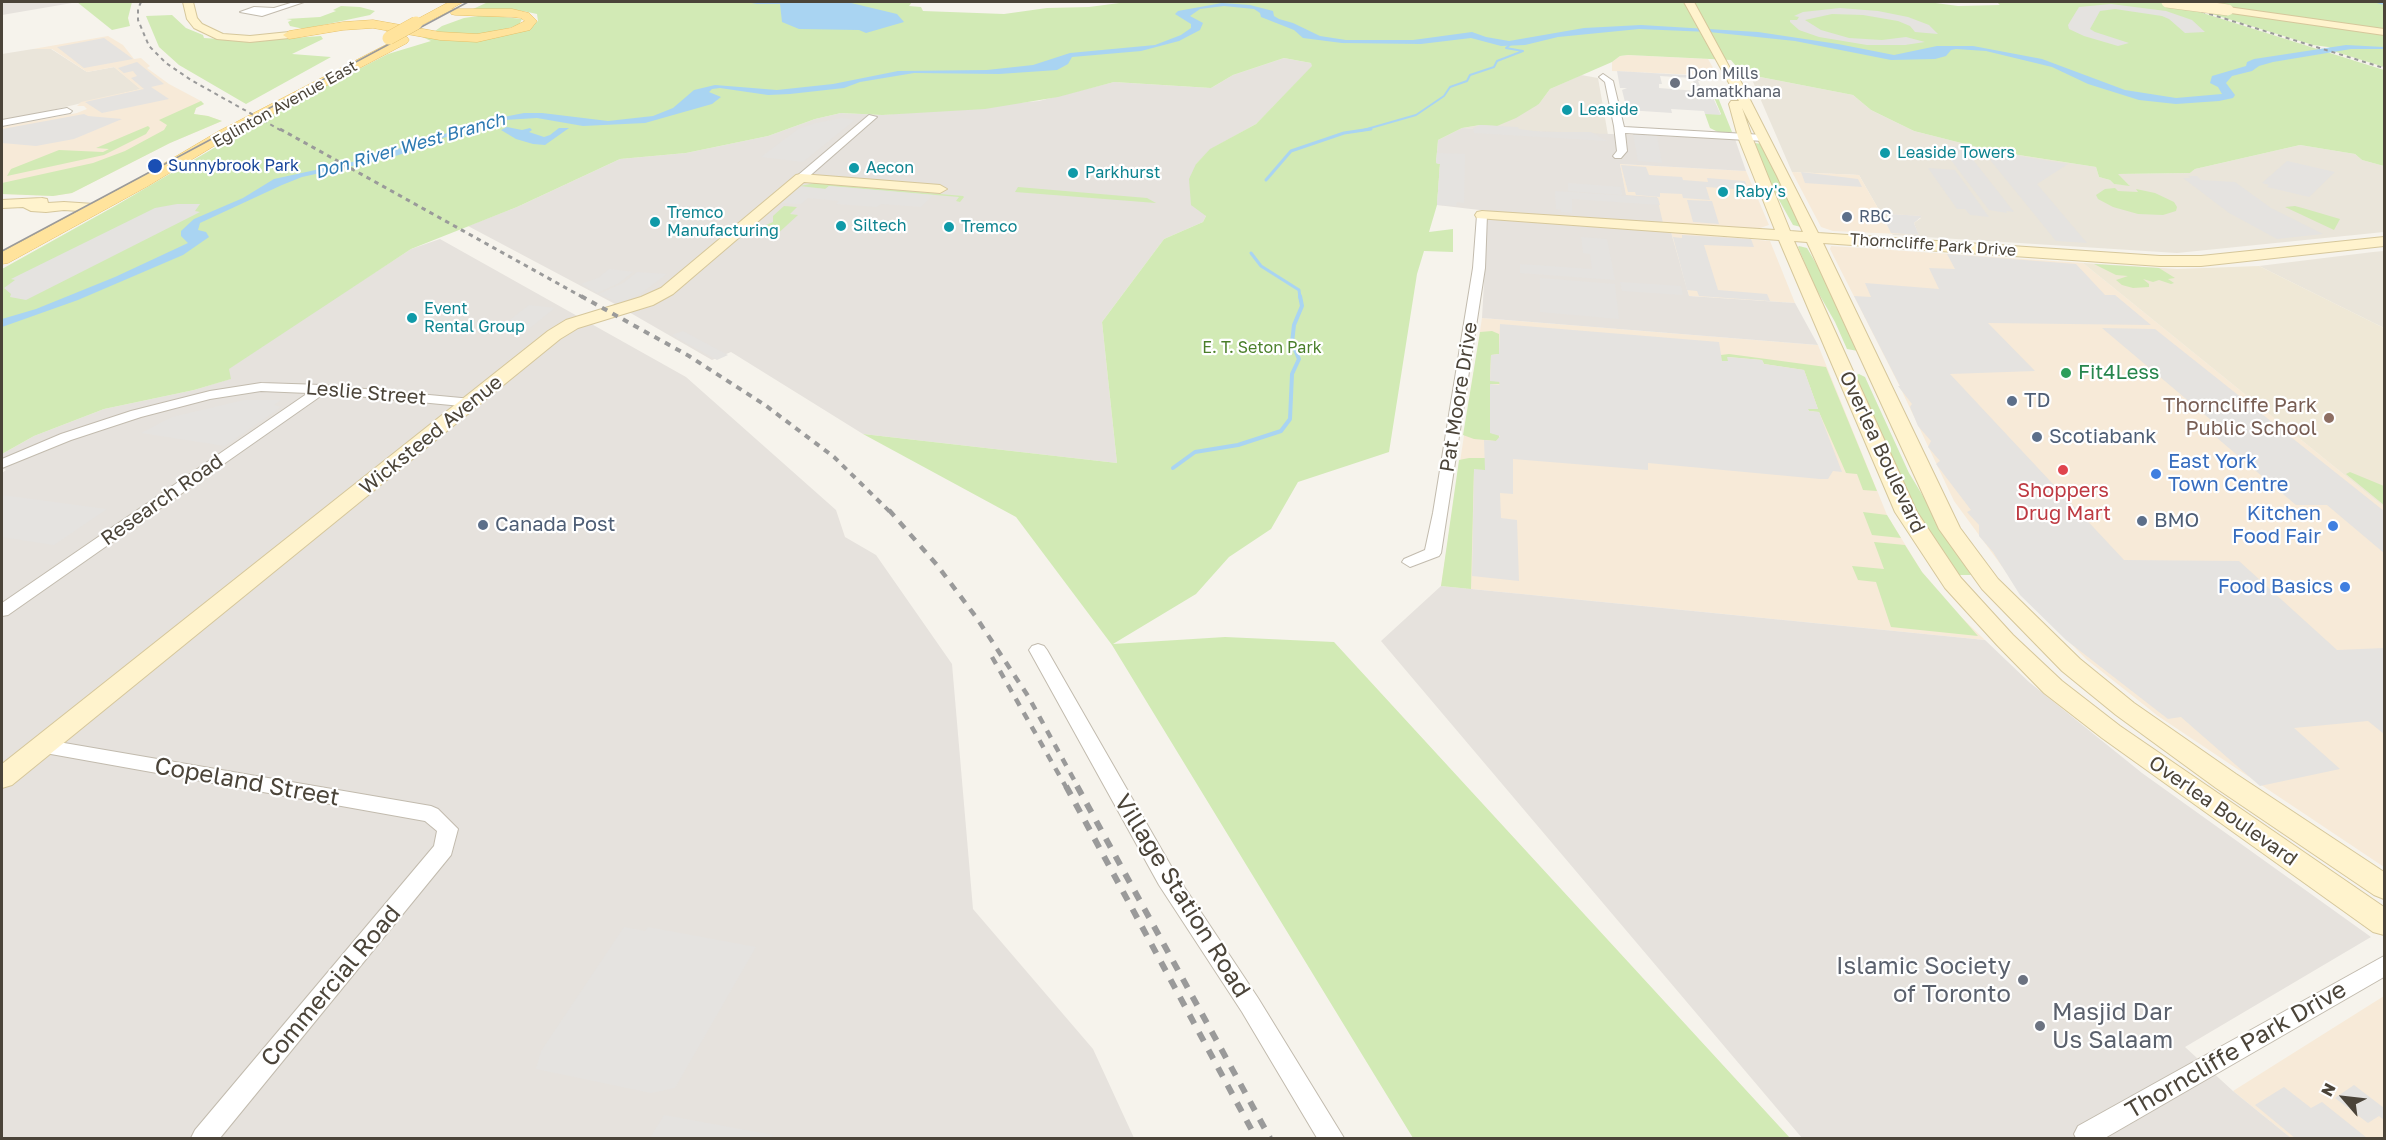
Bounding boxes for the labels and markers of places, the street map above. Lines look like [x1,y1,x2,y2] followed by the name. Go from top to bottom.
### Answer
[1687,64,1781,102] place label: Don Mills Jamatkhana
[1668,76,1682,90] marker: Don Mills Jamatkhana
[1579,100,1638,120] place label: Leaside
[1560,103,1574,117] marker: Leaside
[1897,143,2015,163] place label: Leaside Towers
[1878,146,1892,160] marker: Leaside Towers
[168,156,299,176] place label: Sunnybrook Park
[146,157,164,175] marker: Sunnybrook Park
[866,158,914,178] place label: Aecon
[847,161,861,175] marker: Aecon
[1085,163,1160,183] place label: Parkhurst
[1066,166,1080,180] marker: Parkhurst
[1735,182,1786,202] place label: Raby's
[1716,185,1730,199] marker: Raby's
[667,203,779,241] place label: Tremco Manufacturing
[1859,207,1891,227] place label: RBC
[1840,210,1854,224] marker: RBC
[648,215,662,229] marker: Tremco Manufacturing
[853,216,907,236] place label: Siltech
[961,217,1017,237] place label: Tremco
[834,219,848,233] marker: Siltech
[942,220,956,234] marker: Tremco
[424,299,525,337] place label: Event Rental Group
[405,311,419,325] marker: Event Rental Group
[2078,361,2159,385] place label: Fit4Less
[2059,366,2073,380] marker: Fit4Less
[2024,389,2050,413] place label: TD
[2005,394,2019,408] marker: TD
[2163,394,2317,441] place label: Thorncliffe Park Public School
[2322,411,2336,425] marker: Thorncliffe Park Public School
[2049,425,2157,449] place label: Scotiabank
[2030,430,2044,444] marker: Scotiabank
[2168,450,2288,497] place label: East York Town Centre
[2056,463,2070,477] marker: Shoppers Drug Mart
[2149,467,2163,481] marker: East York Town Centre
[2015,479,2111,526] place label: Shoppers Drug Mart
[2232,502,2321,549] place label: Kitchen Food Fair
[2154,509,2199,533] place label: BMO
[495,513,616,537] place label: Canada Post
[2135,514,2149,528] marker: BMO
[476,518,490,532] marker: Canada Post
[2326,519,2340,533] marker: Kitchen Food Fair
[2218,575,2333,599] place label: Food Basics
[2338,580,2352,594] marker: Food Basics
[1836,952,2011,1008] place label: Islamic Society of Toronto
[2016,973,2030,987] marker: Islamic Society of Toronto
[2052,998,2173,1054] place label: Masjid Dar Us Salaam
[2033,1019,2047,1033] marker: Masjid Dar Us Salaam

